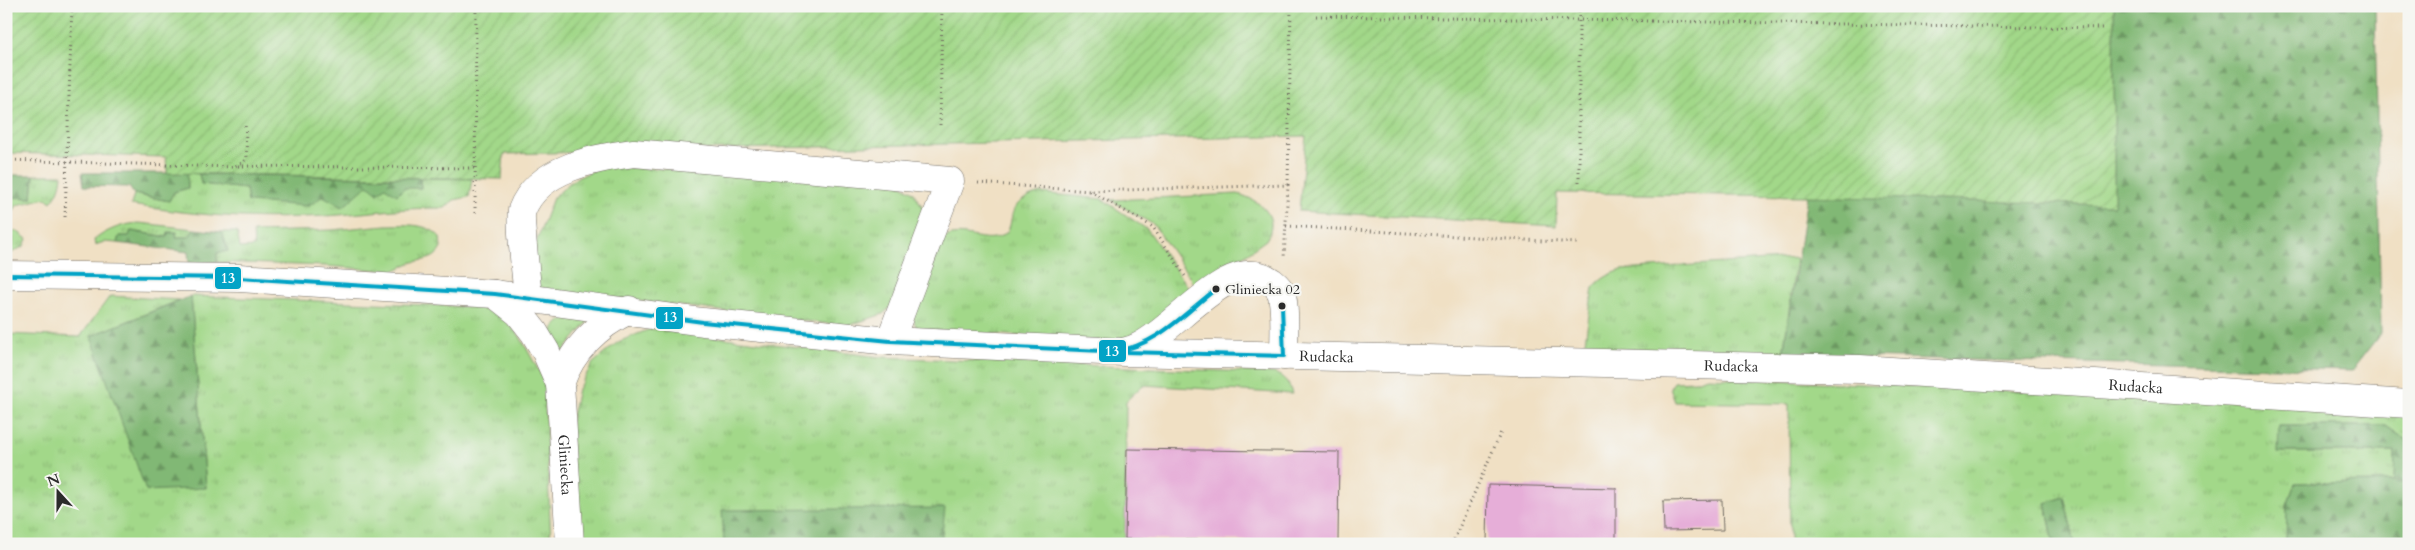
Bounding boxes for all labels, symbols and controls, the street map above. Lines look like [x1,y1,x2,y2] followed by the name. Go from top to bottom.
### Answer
[214,266,242,290] line badge: 13
[221,269,235,288] text: 13
[1225,280,1300,299] place label: Gliniecka 02
[1211,284,1221,294] marker: Gliniecka 02
[1277,301,1287,311] unlabelled marker
[655,306,684,330] line badge: 13
[663,308,677,327] text: 13
[1098,339,1127,363] line badge: 13
[1105,342,1119,361] text: 13
[1299,346,1354,367] street label: Rudacka
[1704,355,1759,377] street label: Rudacka
[2108,375,2164,398] street label: Rudacka
[553,434,577,496] street label: Gliniecka
[32,468,82,518] north arrow
[44,469,63,491] text: N

